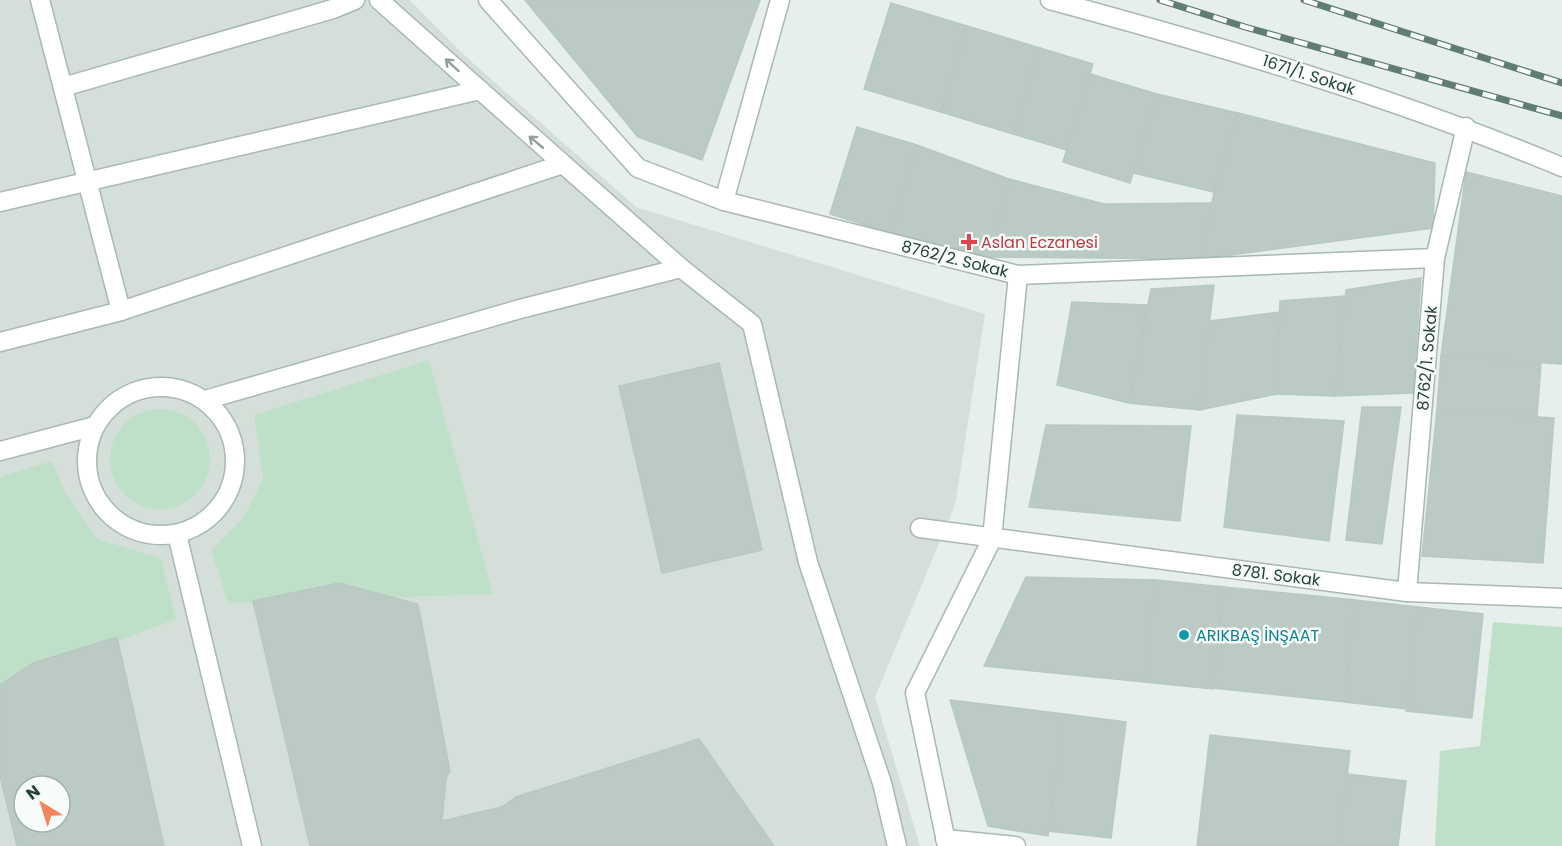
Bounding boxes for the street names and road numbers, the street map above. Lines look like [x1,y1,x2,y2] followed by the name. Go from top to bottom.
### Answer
[1260,49,1359,101] street label: 1671/1. Sokak
[899,235,1012,284] street label: 8762/2. Sokak
[1411,304,1443,412] street label: 8762/1. Sokak
[1231,558,1322,592] street label: 8781. Sokak

